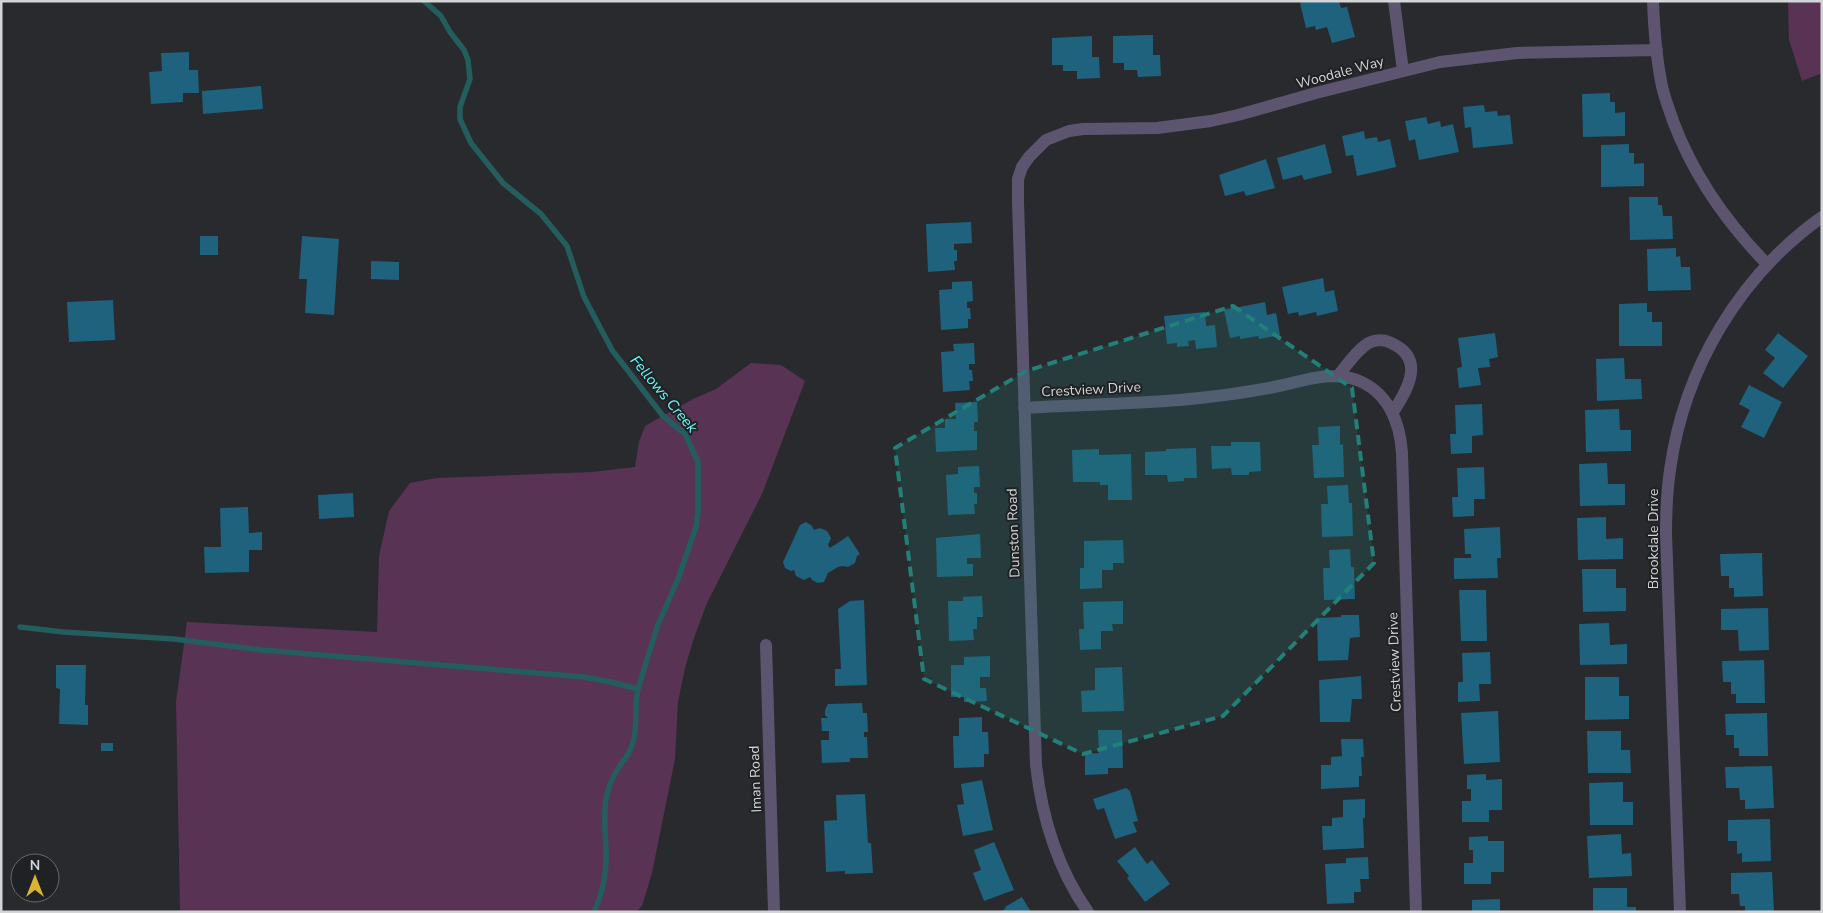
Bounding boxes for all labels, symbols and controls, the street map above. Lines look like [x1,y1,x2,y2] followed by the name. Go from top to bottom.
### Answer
[1294,51,1387,93] street label: Woodale Way
[626,351,703,437] water label: Fellows Creek
[1041,377,1141,402] street label: Crestview Drive
[1002,488,1025,578] street label: Dunston Road
[1644,489,1663,589] street label: Brookdale Drive
[1383,612,1406,712] street label: Crestview Drive
[745,745,766,813] street label: Iman Road
[10,853,60,903] north arrow
[30,856,40,875] text: N

